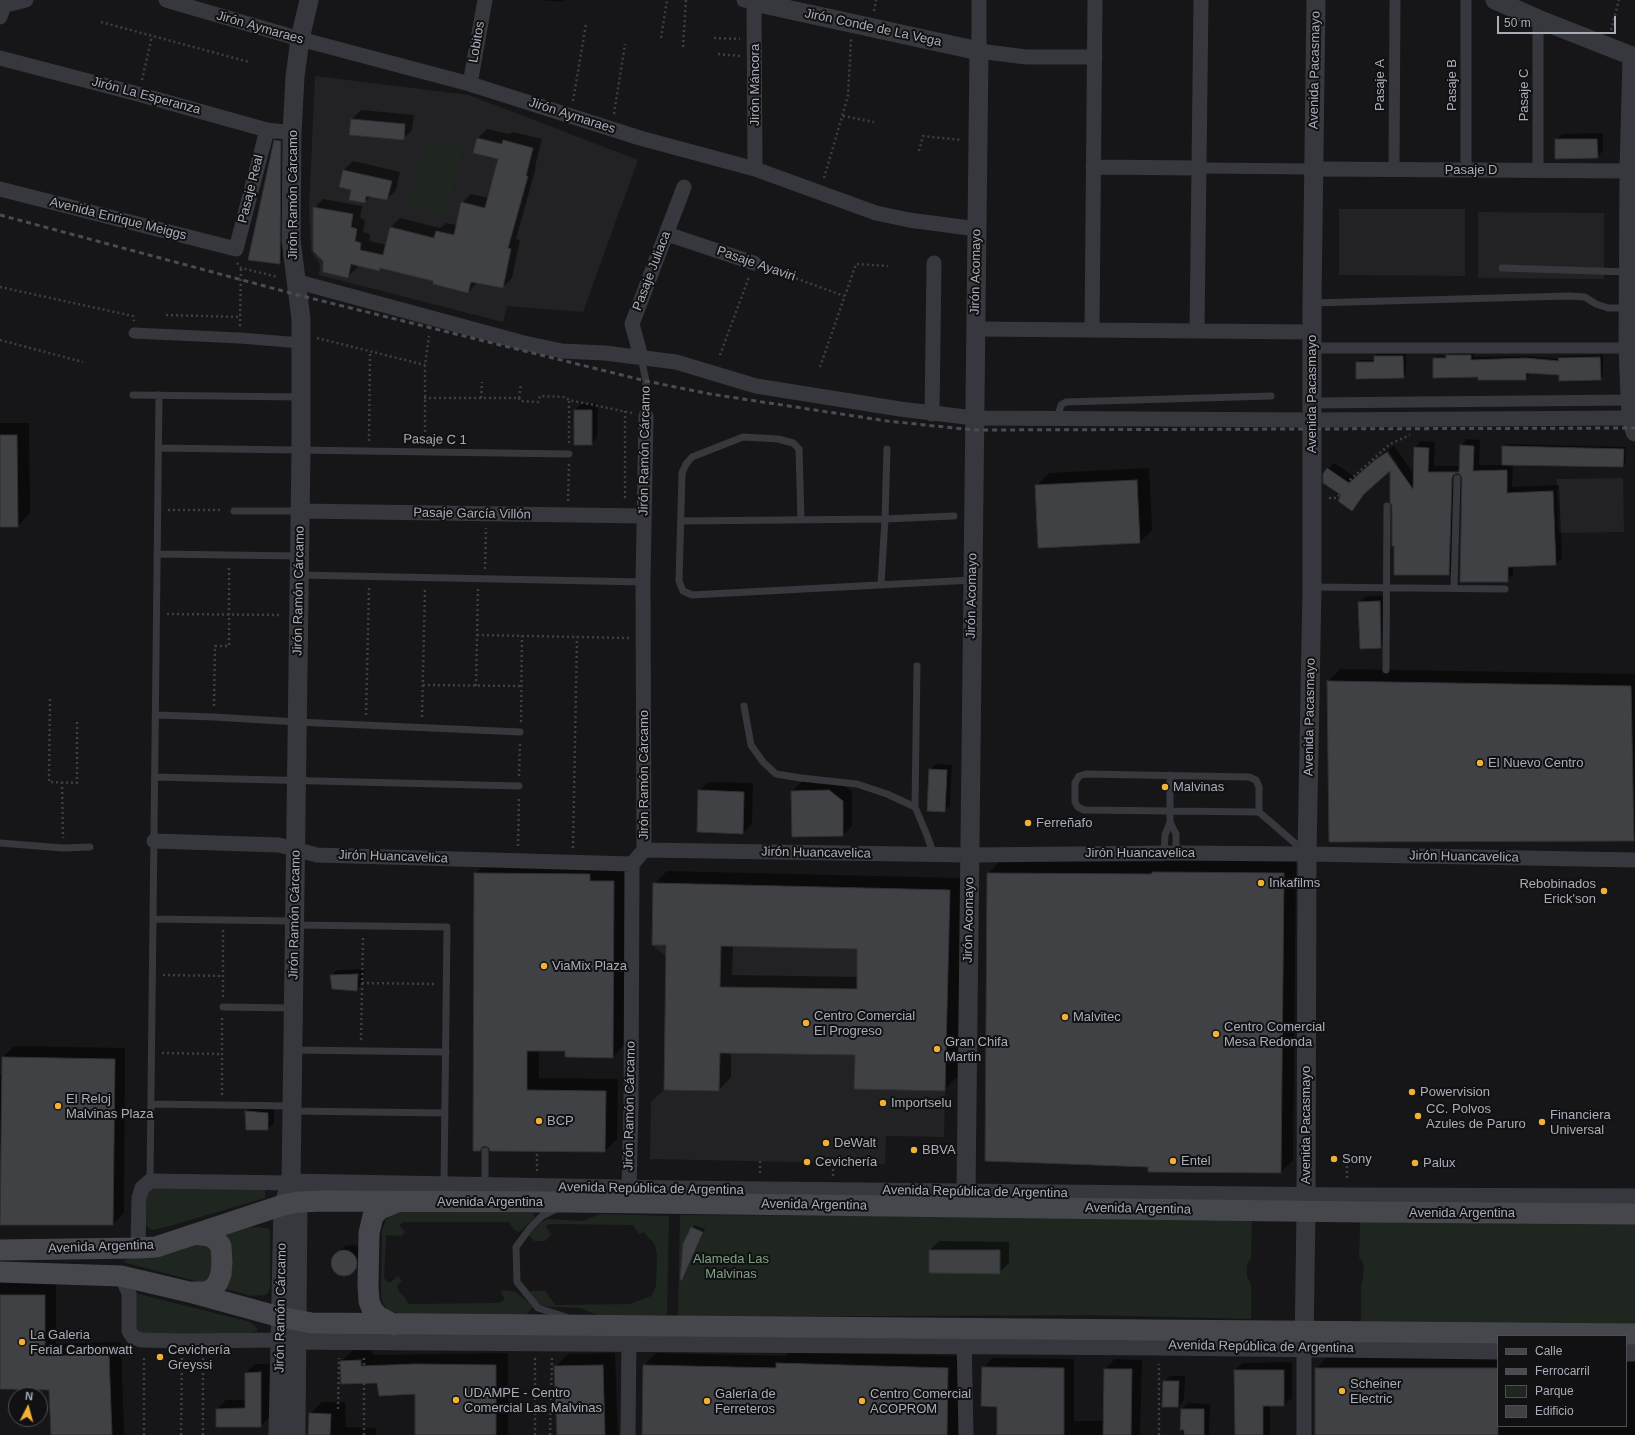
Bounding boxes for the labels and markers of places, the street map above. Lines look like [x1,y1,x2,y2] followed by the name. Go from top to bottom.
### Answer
[1488,755,1583,771] place label: El Nuevo Centro
[1475,758,1485,768] marker: El Nuevo Centro
[1173,779,1224,795] place label: Malvinas
[1160,782,1170,792] marker: Malvinas
[1036,815,1092,831] place label: Ferreñafo
[1023,818,1033,828] marker: Ferreñafo
[1269,875,1320,891] place label: Inkafilms
[1519,876,1596,907] place label: Rebobinados Erick'son
[1256,878,1266,888] marker: Inkafilms
[1599,886,1609,896] marker: Rebobinados Erick'son
[552,958,627,974] place label: ViaMix Plaza
[539,961,549,971] marker: ViaMix Plaza
[814,1008,915,1039] place label: Centro Comercial El Progreso
[1073,1009,1121,1025] place label: Malvitec
[1060,1012,1070,1022] marker: Malvitec
[801,1018,811,1028] marker: Centro Comercial El Progreso
[1224,1019,1325,1050] place label: Centro Comercial Mesa Redonda
[1211,1029,1221,1039] marker: Centro Comercial Mesa Redonda
[945,1034,1008,1065] place label: Gran Chifa Martin
[932,1044,942,1054] marker: Gran Chifa Martin
[1420,1084,1490,1100] place label: Powervision
[1407,1087,1417,1097] marker: Powervision
[66,1091,153,1122] place label: El Reloj Malvinas Plaza
[891,1095,952,1111] place label: Importselu
[878,1098,888,1108] marker: Importselu
[53,1101,63,1111] marker: El Reloj Malvinas Plaza
[1426,1101,1526,1132] place label: CC. Polvos Azules de Paruro
[1550,1107,1611,1138] place label: Financiera Universal
[1413,1111,1423,1121] marker: CC. Polvos Azules de Paruro
[547,1113,574,1129] place label: BCP
[534,1116,544,1126] marker: BCP
[1537,1117,1547,1127] marker: Financiera Universal
[834,1135,876,1151] place label: DeWalt
[821,1138,831,1148] marker: DeWalt
[922,1142,956,1158] place label: BBVA
[909,1145,919,1155] marker: BBVA
[1342,1151,1372,1167] place label: Sony
[1181,1153,1211,1169] place label: Entel
[815,1154,877,1170] place label: Cevichería
[1329,1154,1339,1164] marker: Sony
[1423,1155,1456,1171] place label: Palux
[1168,1156,1178,1166] marker: Entel
[802,1157,812,1167] marker: Cevichería
[1410,1158,1420,1168] marker: Palux
[30,1327,133,1358] place label: La Galeria Ferial Carbonwatt
[17,1337,27,1347] marker: La Galeria Ferial Carbonwatt
[168,1342,230,1373] place label: Cevichería Greyssi
[155,1352,165,1362] marker: Cevichería Greyssi
[1350,1376,1401,1407] place label: Scheiner Electric
[464,1385,602,1416] place label: UDAMPE - Centro Comercial Las Malvinas
[715,1386,776,1417] place label: Galería de Ferreteros
[870,1386,971,1417] place label: Centro Comercial ACOPROM
[1337,1386,1347,1396] marker: Scheiner Electric
[451,1395,461,1405] marker: UDAMPE - Centro Comercial Las Malvinas
[702,1396,712,1406] marker: Galería de Ferreteros
[857,1396,867,1406] marker: Centro Comercial ACOPROM

